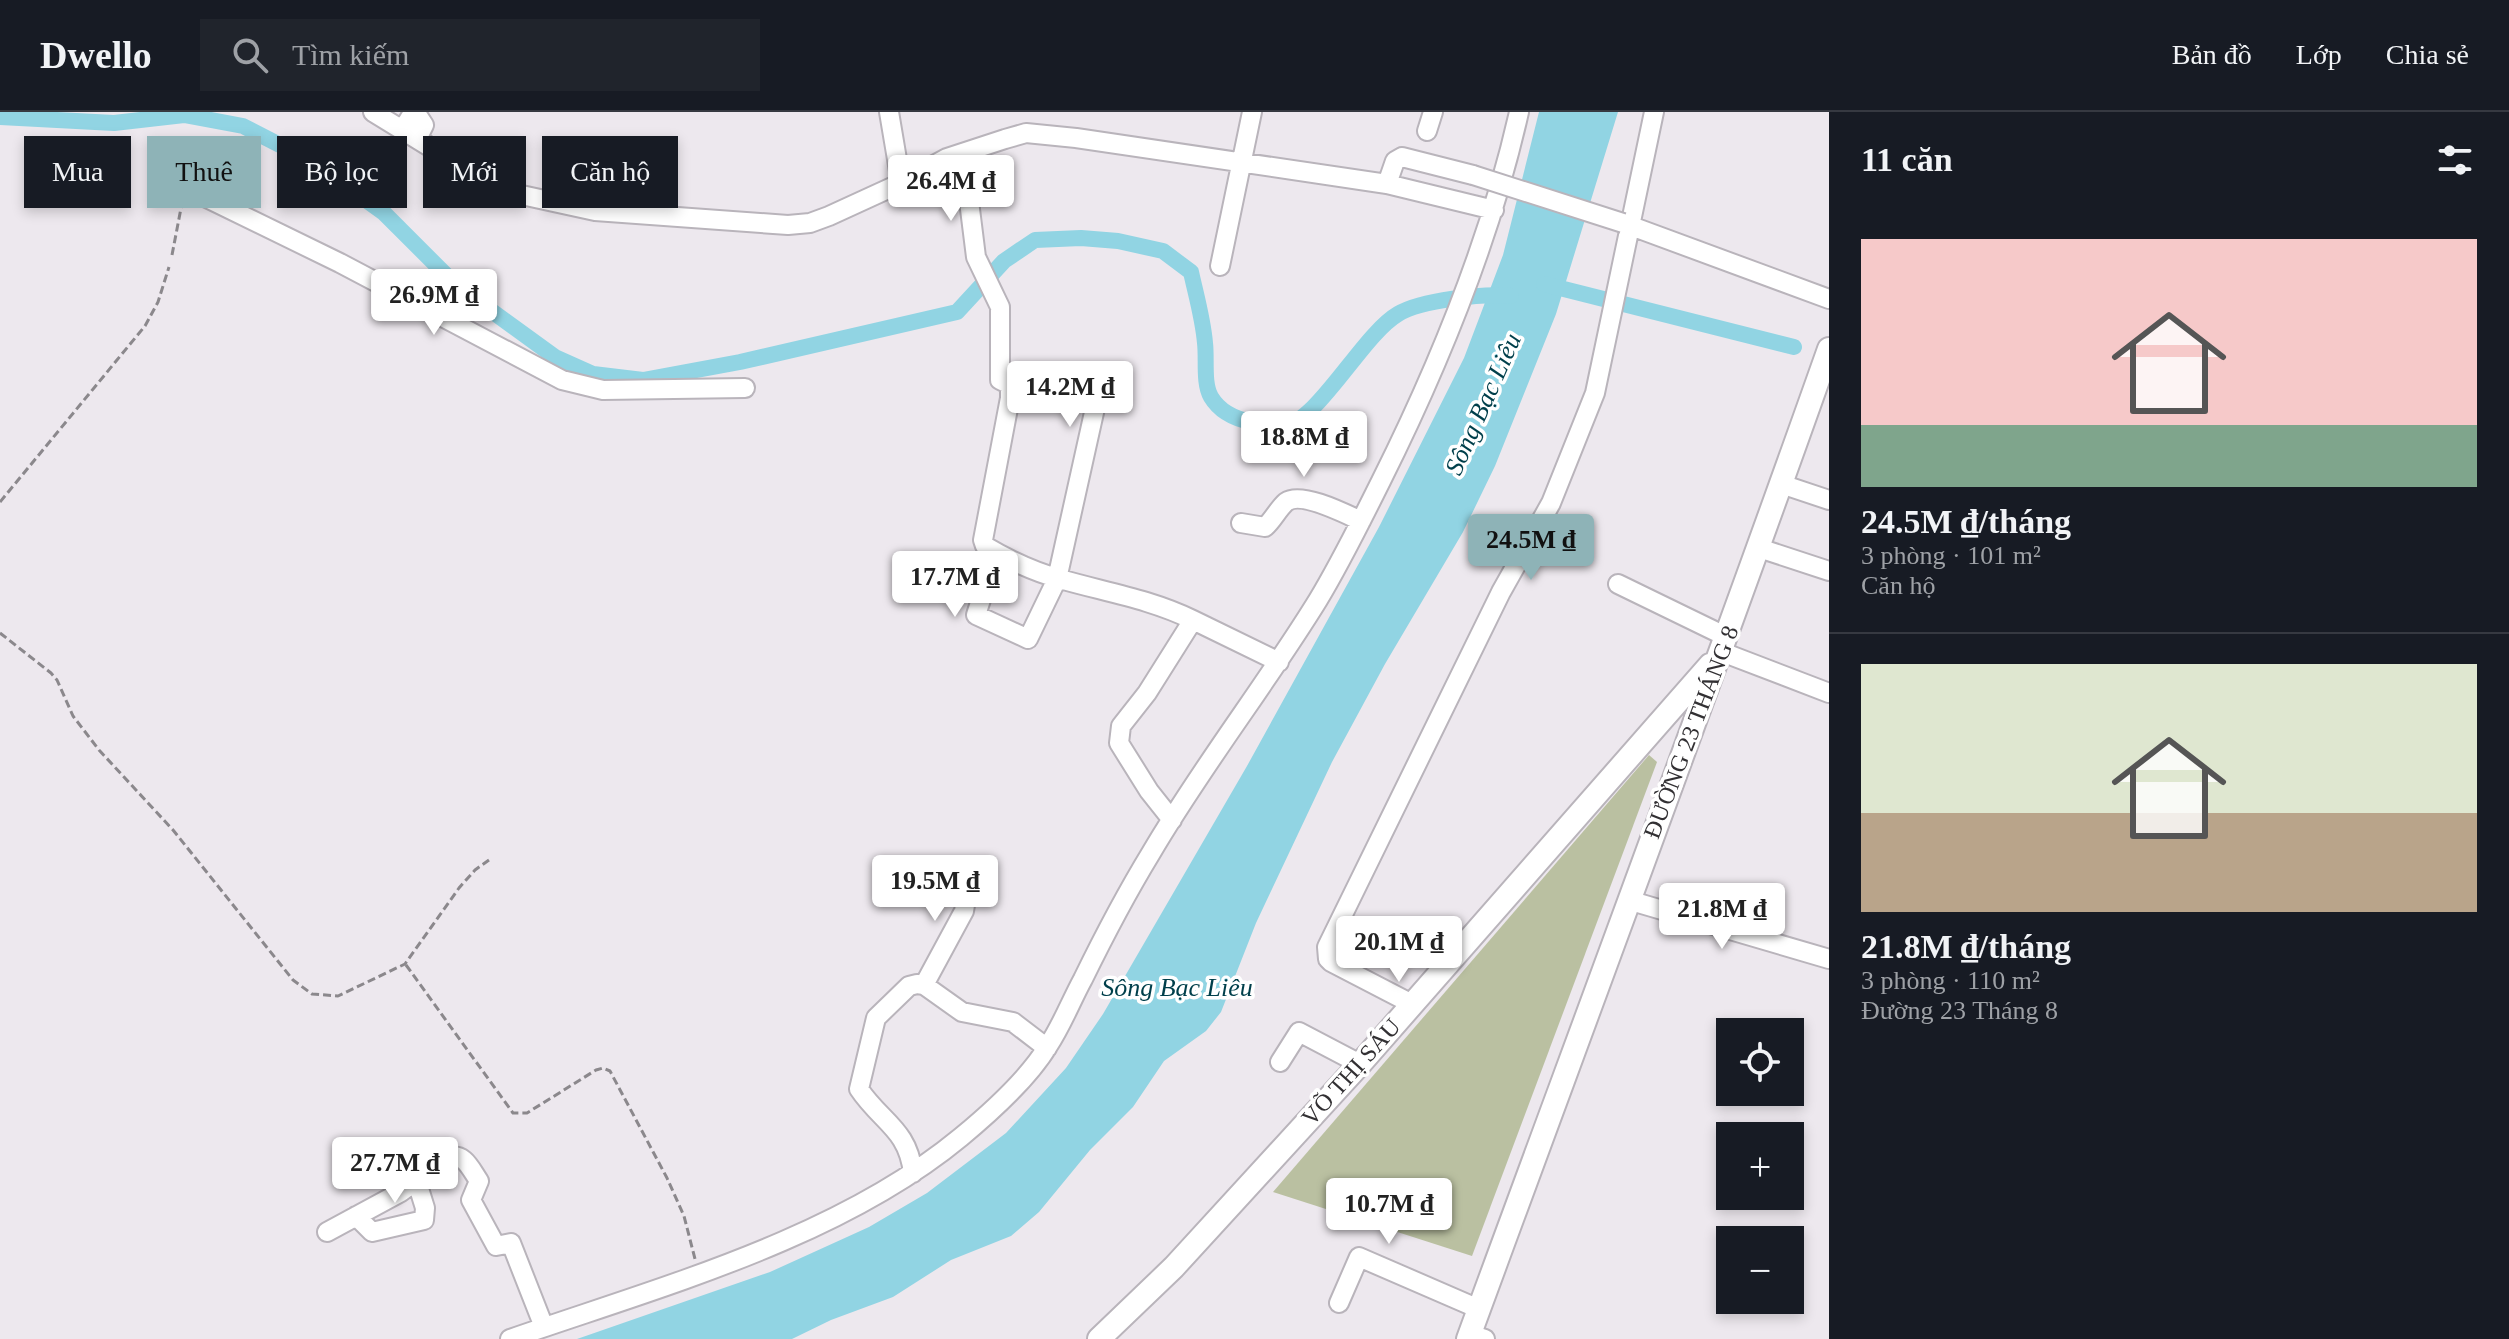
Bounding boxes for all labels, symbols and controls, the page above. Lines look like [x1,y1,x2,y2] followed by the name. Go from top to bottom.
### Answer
[200,19,760,91] search box
[228,33,272,77] icon: search
[40,34,152,76] text: Dwello
[292,38,409,71] text: Tìm kiếm
[2172,39,2252,70] text: Bản đồ
[2296,39,2342,70] text: Lớp
[2386,39,2469,70] text: Chia sẻ
[24,136,131,208] chip: Mua
[147,136,261,208] chip: Thuê
[277,136,407,208] chip: Bộ lọc
[423,136,526,208] chip: Mới
[542,136,678,208] chip: Căn hộ
[2433,138,2477,182] icon: filters
[1861,141,1953,178] text: 11 căn
[877,155,1025,223] pin: 26.4M ₫
[906,166,996,195] text: 26.4M ₫
[360,269,508,337] pin: 26.9M ₫
[389,280,479,309] text: 26.9M ₫
[2097,291,2241,435] icon: home
[1439,329,1527,479] water label: Sông Bạc Liêu
[996,361,1144,429] pin: 14.2M ₫
[1025,372,1115,401] text: 14.2M ₫
[1230,411,1378,479] pin: 18.8M ₫
[1259,422,1349,451] text: 18.8M ₫
[1861,503,2071,540] text: 24.5M ₫/tháng
[1457,514,1605,582] pin: 24.5M ₫
[1486,525,1576,554] text: 24.5M ₫
[1861,541,2041,570] text: 3 phòng · 101 m²
[881,551,1029,619] pin: 17.7M ₫
[910,562,1000,591] text: 17.7M ₫
[1861,571,1935,600] text: Căn hộ
[1638,622,1744,842] street label: ĐƯỜNG 23 THÁNG 8
[2097,716,2241,860] icon: home
[861,855,1009,923] pin: 19.5M ₫
[890,866,980,895] text: 19.5M ₫
[1648,883,1796,951] pin: 21.8M ₫
[1677,894,1767,923] text: 21.8M ₫
[1325,916,1473,984] pin: 20.1M ₫
[1354,927,1444,956] text: 20.1M ₫
[1861,928,2071,965] text: 21.8M ₫/tháng
[1861,966,2040,995] text: 3 phòng · 110 m²
[1101,973,1253,1002] water label: Sông Bạc Liêu
[1861,996,2058,1025] text: Đường 23 Tháng 8
[1296,1013,1406,1131] street label: VÕ THỊ SÁU
[1716,1018,1804,1314] map controls
[1716,1018,1804,1106] button: locate
[1716,1122,1804,1210] button: +
[321,1137,469,1205] pin: 27.7M ₫
[350,1148,440,1177] text: 27.7M ₫
[1315,1178,1463,1246] pin: 10.7M ₫
[1344,1189,1434,1218] text: 10.7M ₫
[1716,1226,1804,1314] button: −

